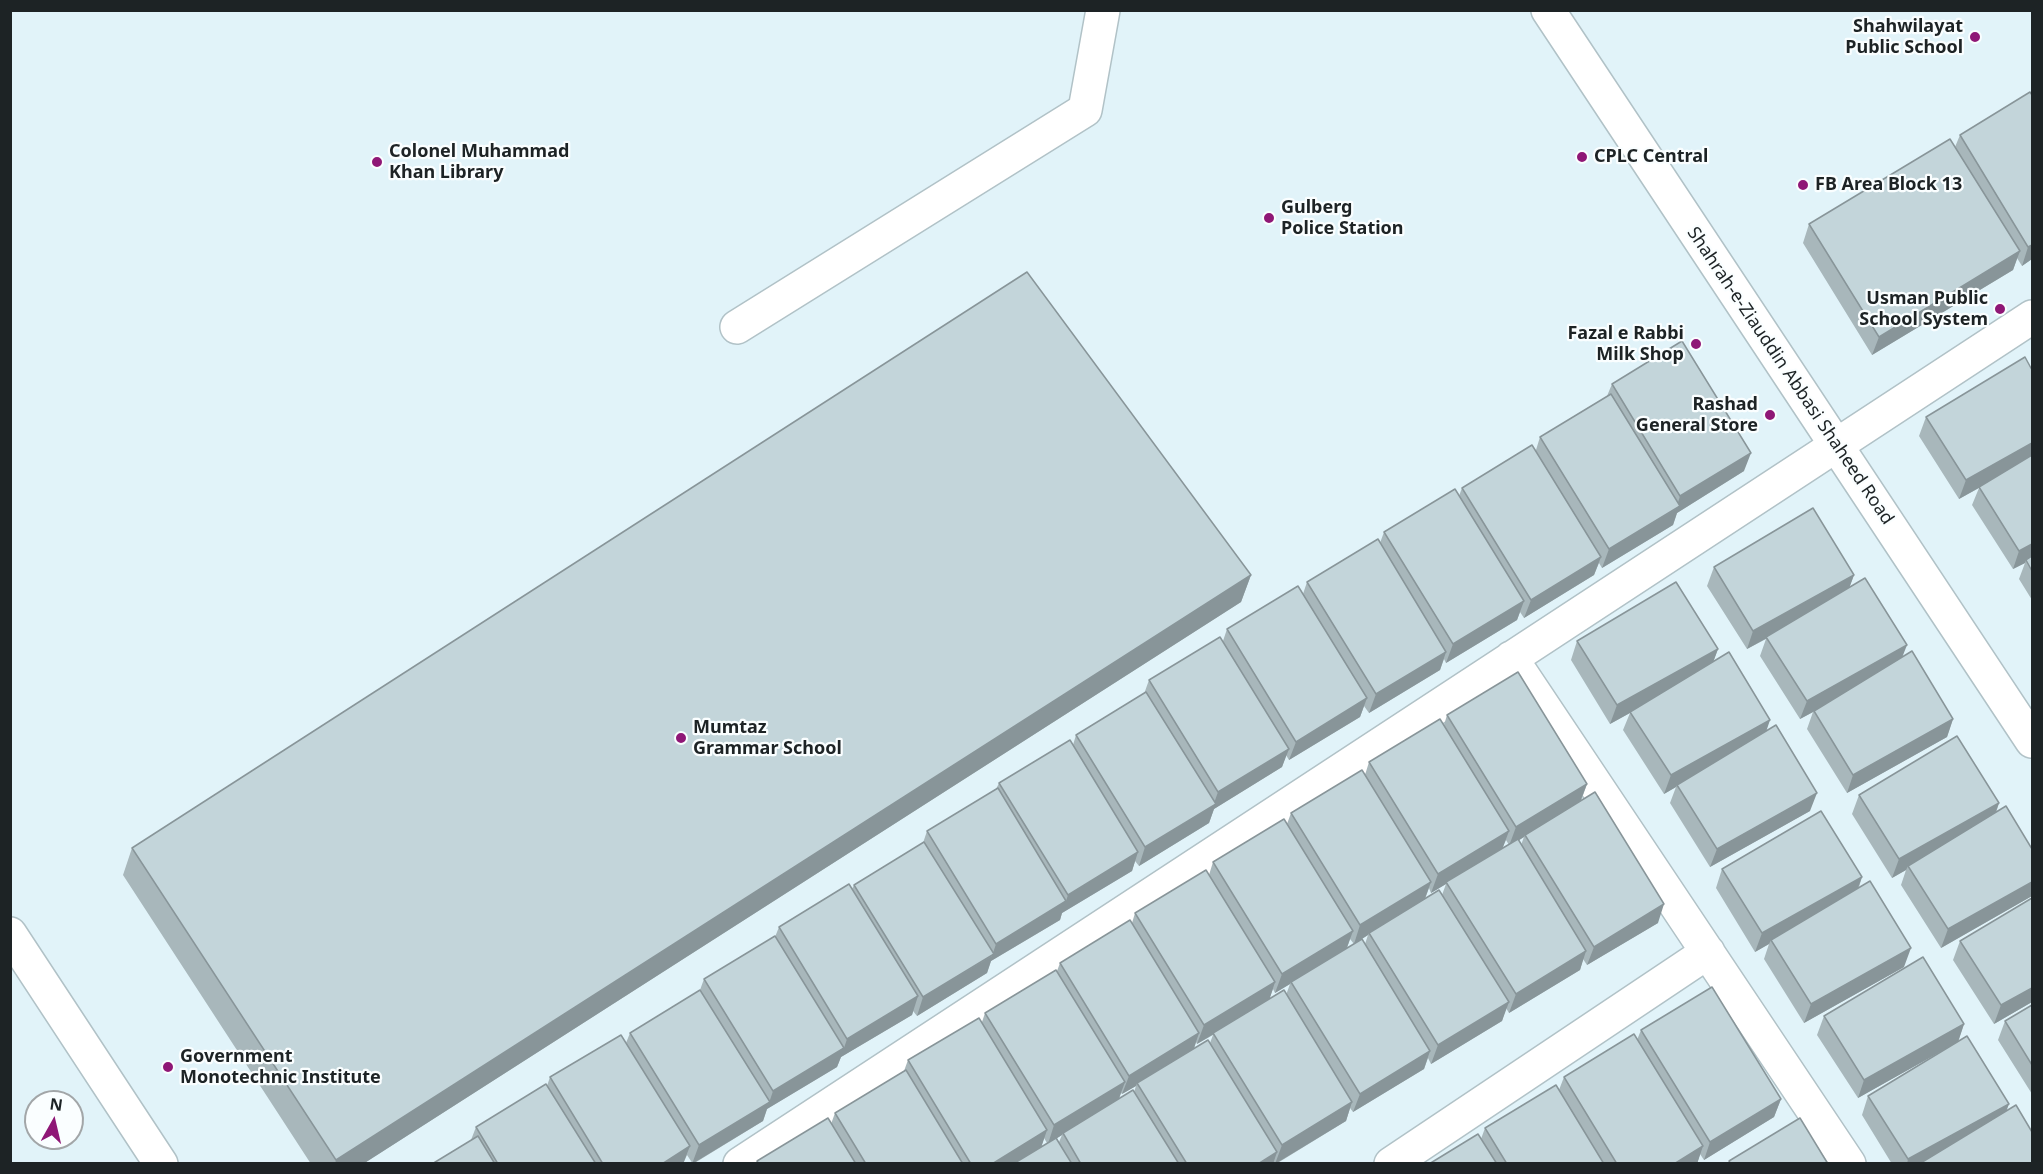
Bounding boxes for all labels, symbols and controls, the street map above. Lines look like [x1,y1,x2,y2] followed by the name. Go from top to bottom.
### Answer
[1845,16,1963,58] place label: Shahwilayat Public School
[1968,30,1982,44] marker: Shahwilayat Public School
[389,141,569,184] place label: Colonel Muhammad Khan Library
[1594,146,1708,168] place label: CPLC Central
[1575,150,1589,164] marker: CPLC Central
[370,155,384,169] marker: Colonel Muhammad Khan Library
[1815,174,1962,196] place label: FB Area Block 13
[1796,178,1810,192] marker: FB Area Block 13
[1281,197,1404,240] place label: Gulberg Police Station
[1262,211,1276,225] marker: Gulberg Police Station
[1682,223,1898,529] street label: Shahrah-e-Ziauddin Abbasi Shaheed Road
[1859,288,1988,330] place label: Usman Public School System
[1993,302,2007,316] marker: Usman Public School System
[1567,323,1684,366] place label: Fazal e Rabbi Milk Shop
[1689,337,1703,351] marker: Fazal e Rabbi Milk Shop
[1636,394,1758,436] place label: Rashad General Store
[1763,408,1777,422] marker: Rashad General Store
[693,717,842,760] place label: Mumtaz Grammar School
[674,731,688,745] marker: Mumtaz Grammar School
[180,1046,381,1088] place label: Government Monotechnic Institute
[161,1060,175,1074] marker: Government Monotechnic Institute
[24,1090,84,1150] north arrow
[48,1092,64,1116] text: N

